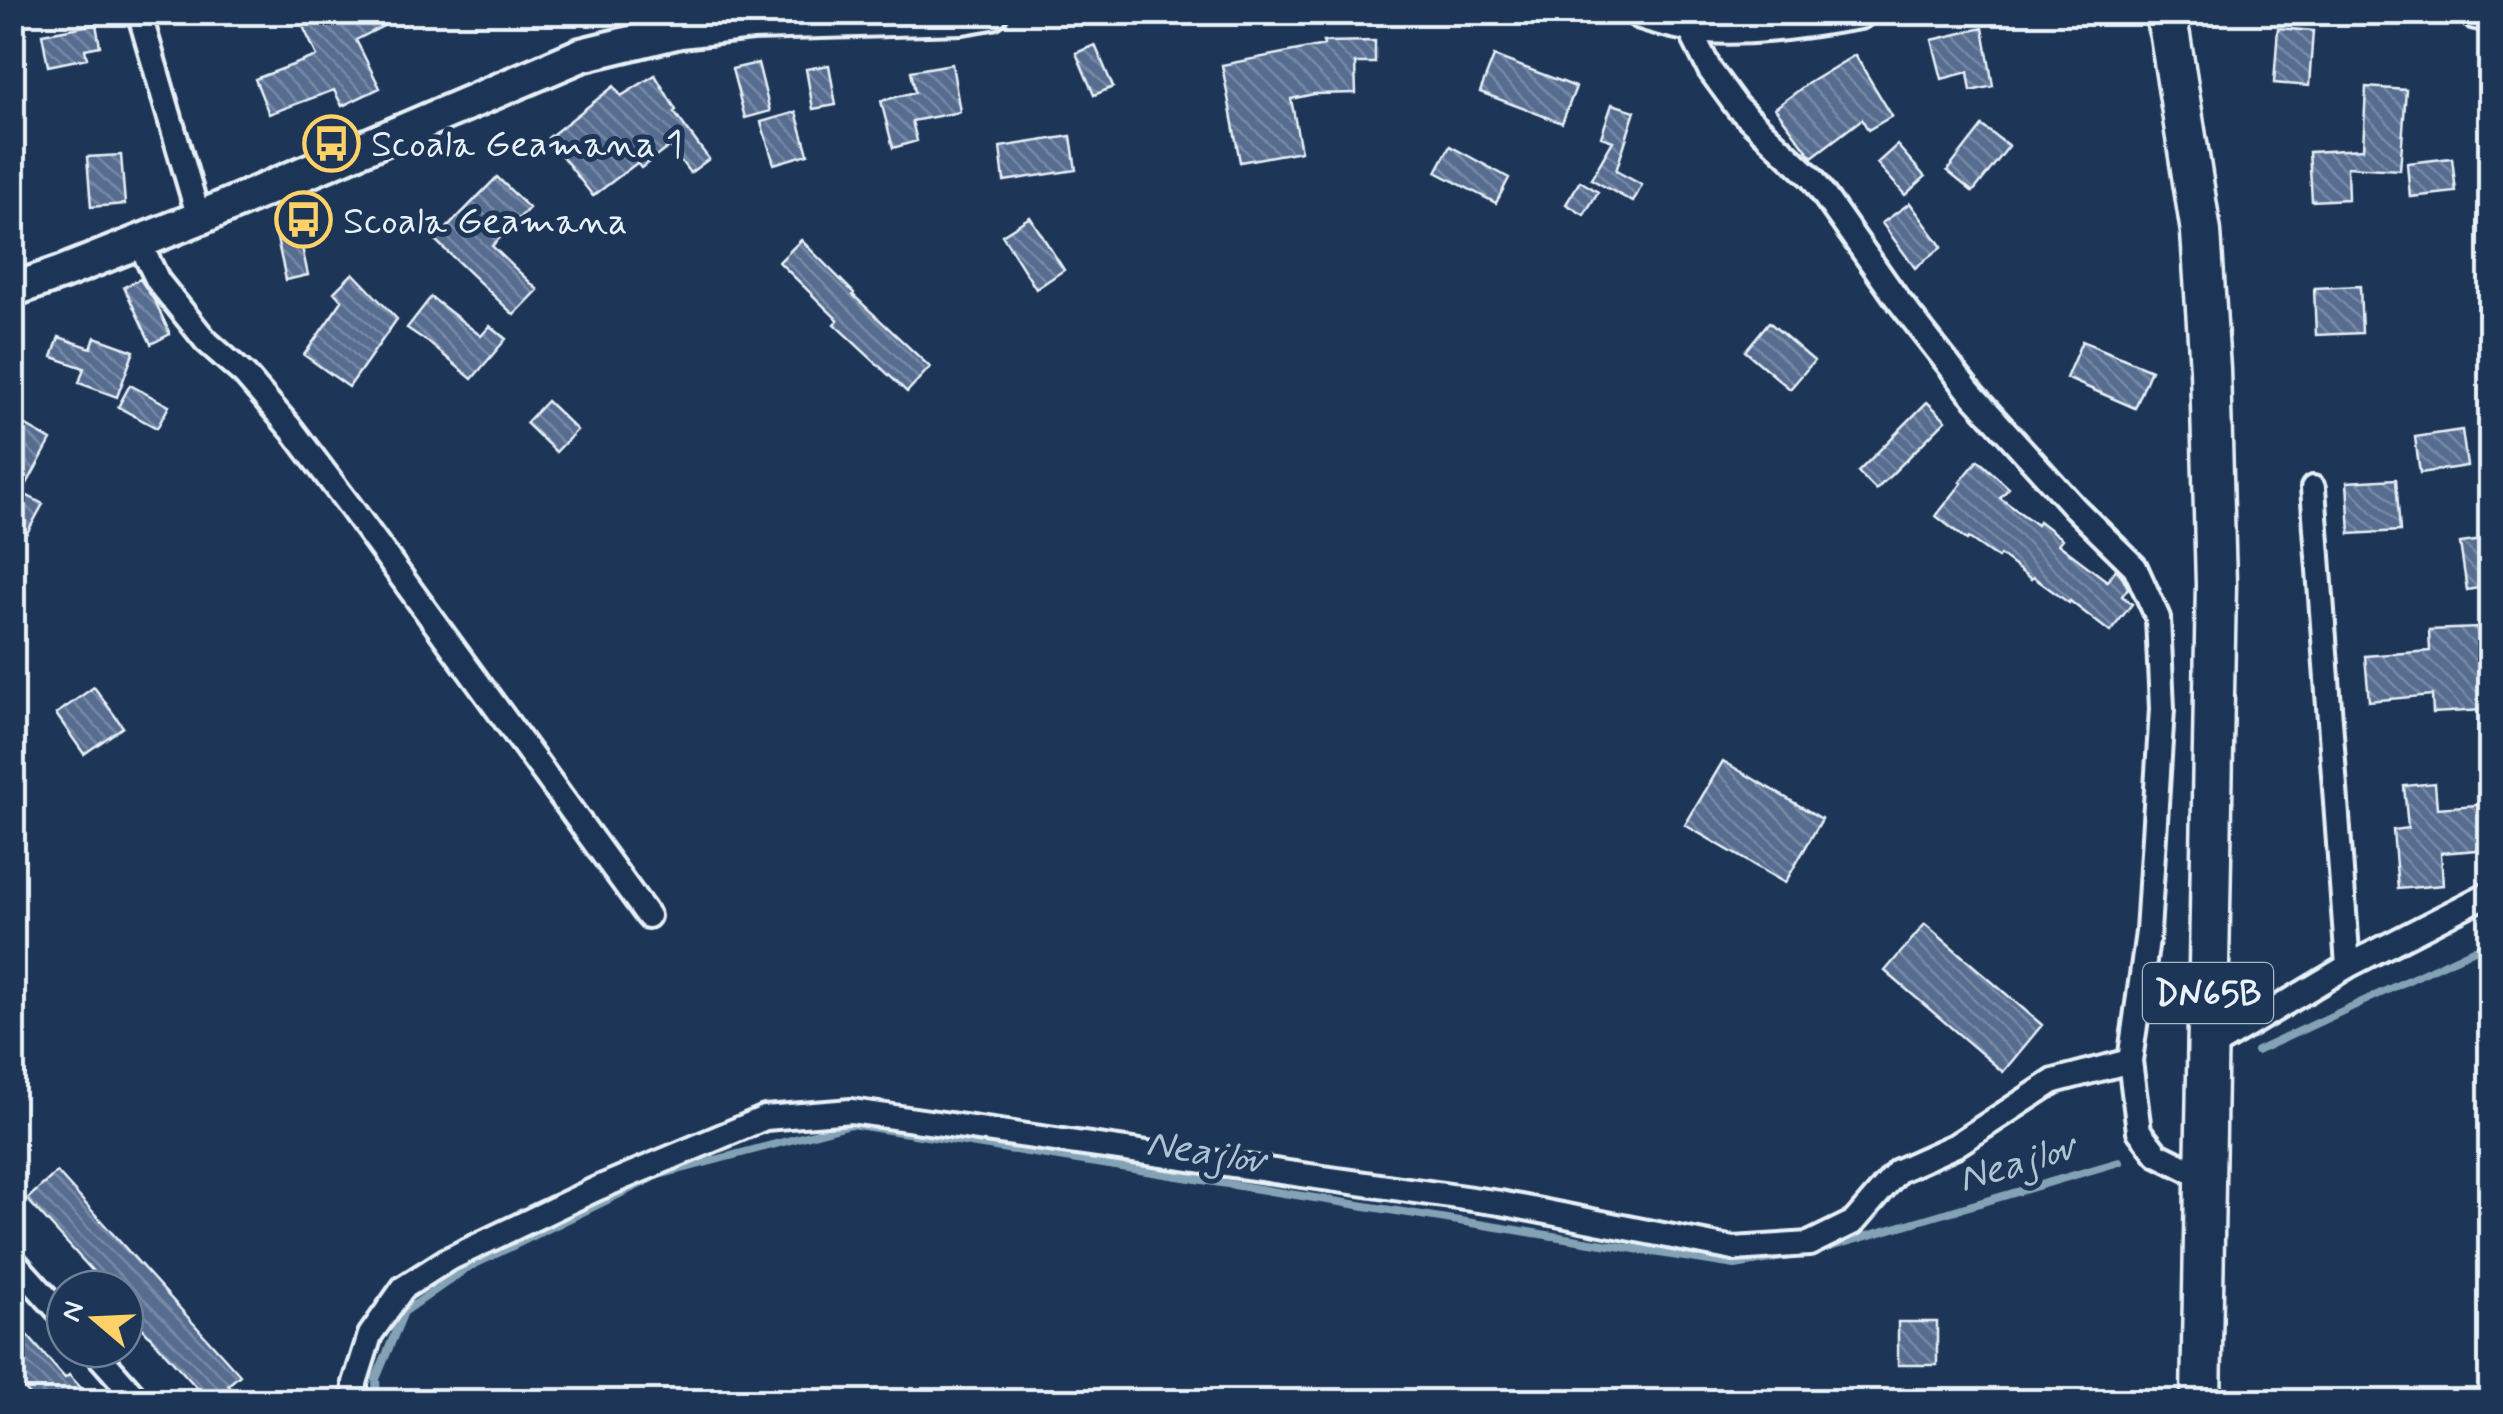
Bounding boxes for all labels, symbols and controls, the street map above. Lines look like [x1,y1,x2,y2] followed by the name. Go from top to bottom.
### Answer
[302,113,362,173] bus stop icon: Scoala Geamana 1
[371,121,683,170] place label: Scoala Geamana 1
[274,190,334,250] bus stop icon: Scoala Geamana
[343,198,628,247] place label: Scoala Geamana
[2143,963,2273,1023] road number: DN65B
[1142,1118,1272,1189] water label: Neajlov
[1952,1120,2085,1206] water label: Neajlov
[45,1269,145,1369] north arrow
[53,1297,94,1327] text: N

